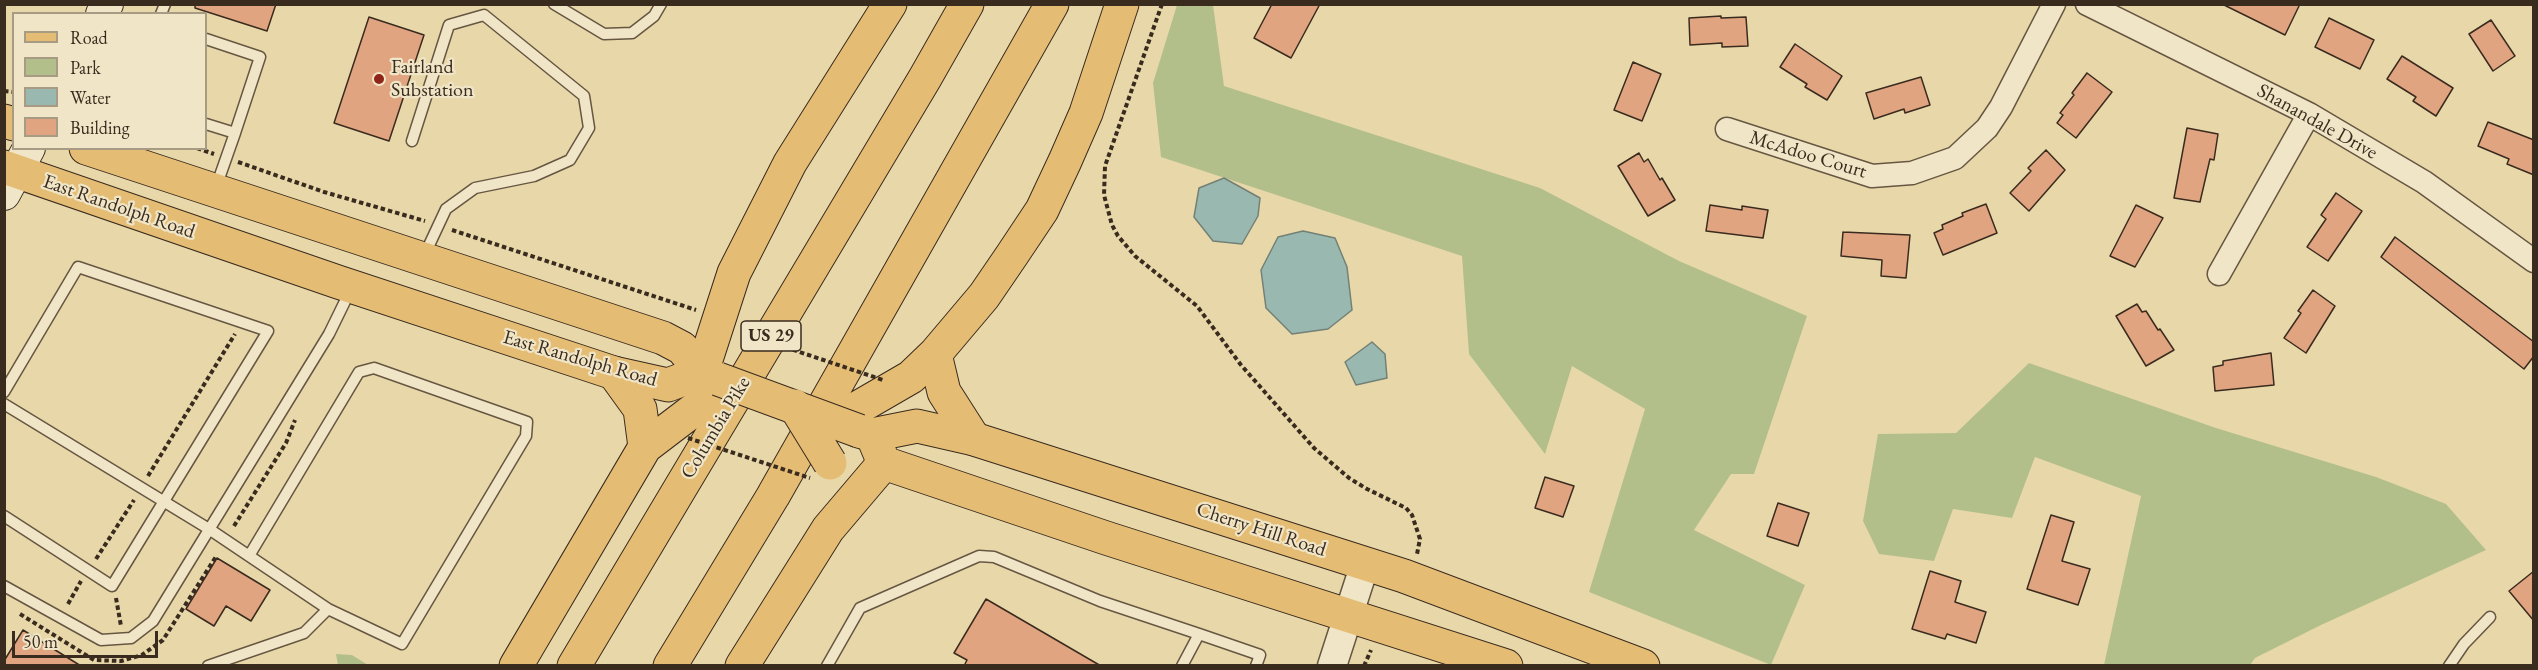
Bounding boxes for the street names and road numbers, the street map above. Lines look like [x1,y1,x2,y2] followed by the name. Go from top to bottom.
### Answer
[2253,79,2381,165] street label: Shanandale Drive
[1747,126,1869,184] street label: McAdoo Court
[40,170,198,244] street label: East Randolph Road
[741,321,801,351] road number: US 29
[500,326,660,392] street label: East Randolph Road
[676,373,756,483] street label: Columbia Pike
[1193,498,1329,562] street label: Cherry Hill Road

